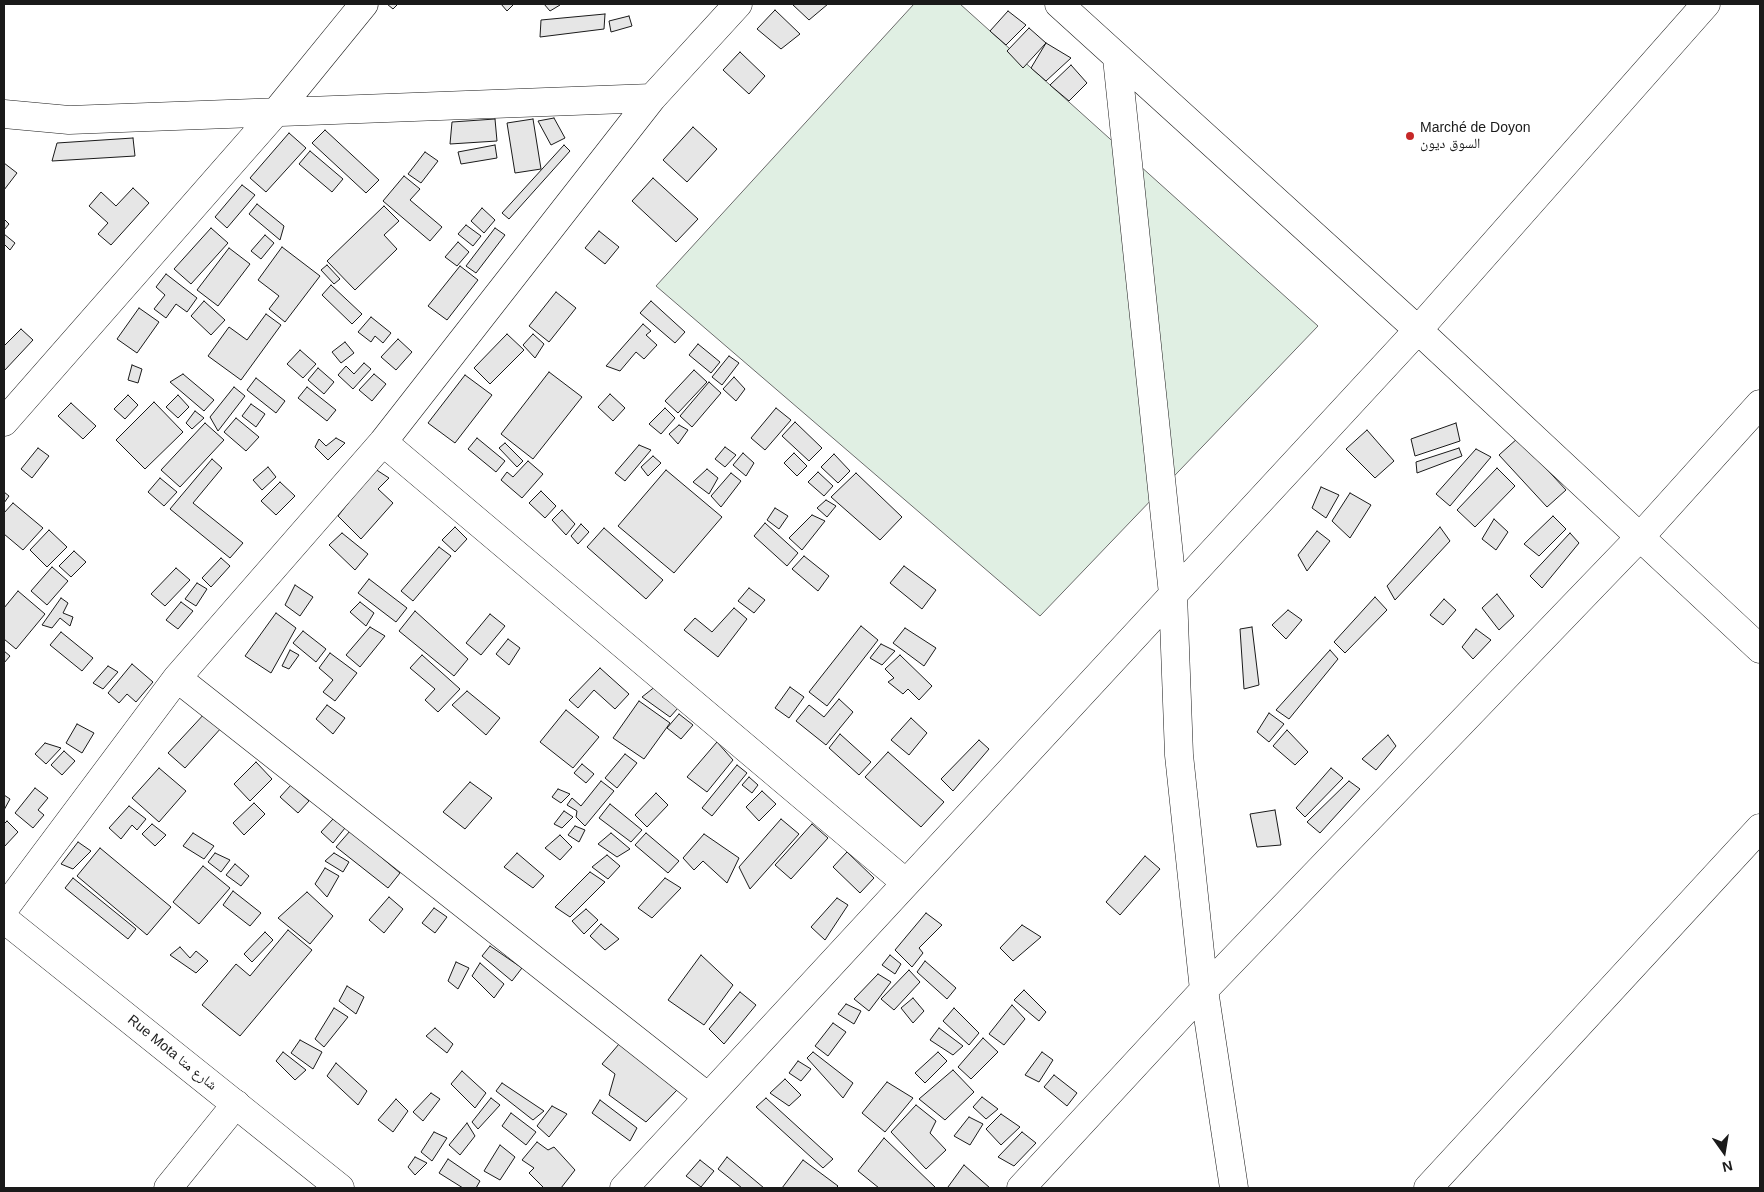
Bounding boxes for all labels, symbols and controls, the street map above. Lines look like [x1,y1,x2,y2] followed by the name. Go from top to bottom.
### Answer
[1420,120,1531,152] place label: Marché de Doyon السوق ديون
[1404,130,1416,142] marker: Marché de Doyon السوق ديون
[124,1012,220,1094] street label: Rue Mota شارع متا
[1699,1127,1749,1177] north arrow
[1721,1158,1734,1176] text: N

